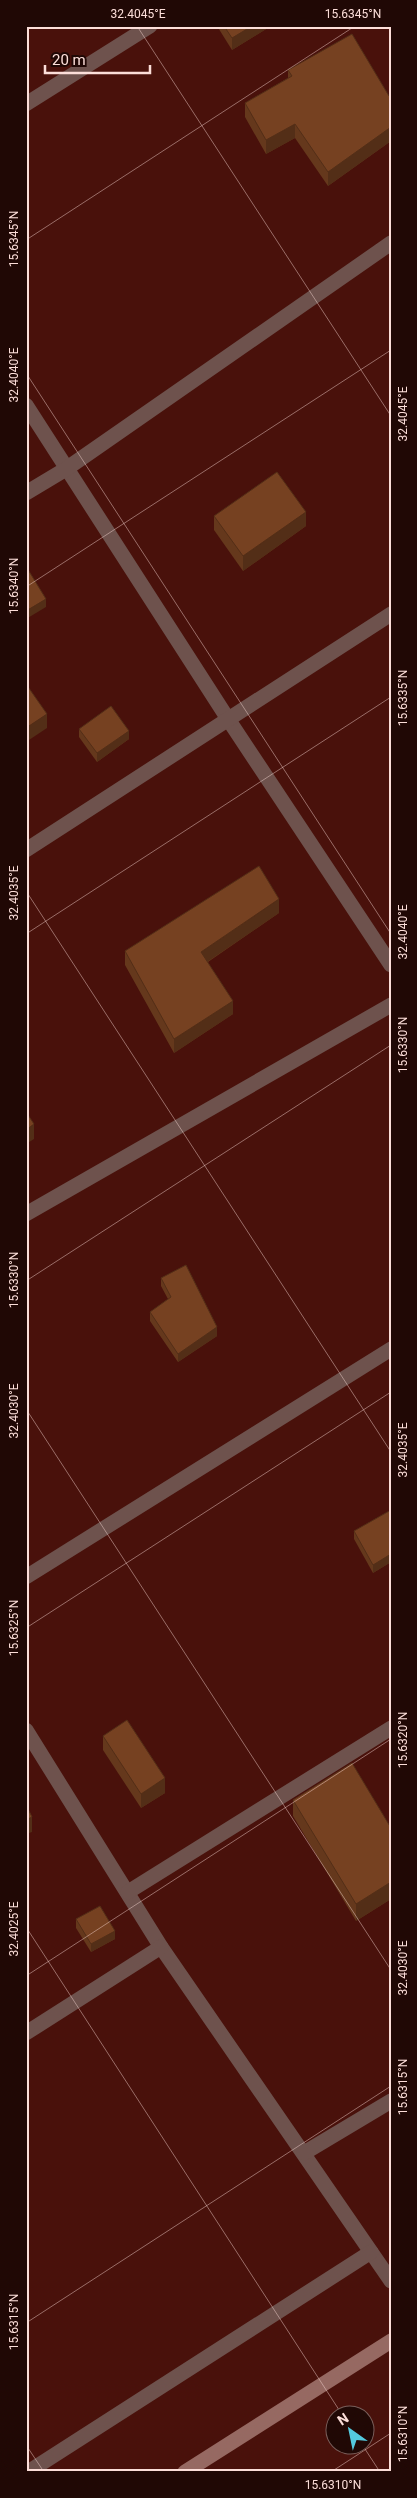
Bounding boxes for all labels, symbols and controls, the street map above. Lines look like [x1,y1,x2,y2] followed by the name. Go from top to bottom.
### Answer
[111,7,166,21] text: 32.4045°E
[325,7,381,21] text: 15.6345°N
[45,42,150,74] scale bar
[52,51,86,69] text: 20 m
[7,211,21,267] text: 15.6345°N
[7,347,21,402] text: 32.4040°E
[396,386,410,441] text: 32.4045°E
[7,558,21,614] text: 15.6340°N
[396,670,410,726] text: 15.6335°N
[7,865,21,920] text: 32.4035°E
[396,904,410,959] text: 32.4040°E
[396,1017,410,1073] text: 15.6330°N
[7,1252,21,1308] text: 15.6330°N
[7,1383,21,1438] text: 32.4030°E
[396,1422,410,1477] text: 32.4035°E
[7,1600,21,1656] text: 15.6325°N
[396,1712,410,1768] text: 15.6320°N
[7,1901,21,1956] text: 32.4025°E
[396,1940,410,1995] text: 32.4030°E
[396,2059,410,2115] text: 15.6315°N
[7,2294,21,2350] text: 15.6315°N
[324,2406,374,2456] north arrow
[396,2406,410,2462] text: 15.6310°N
[334,2410,351,2429] text: N
[305,2478,361,2492] text: 15.6310°N

